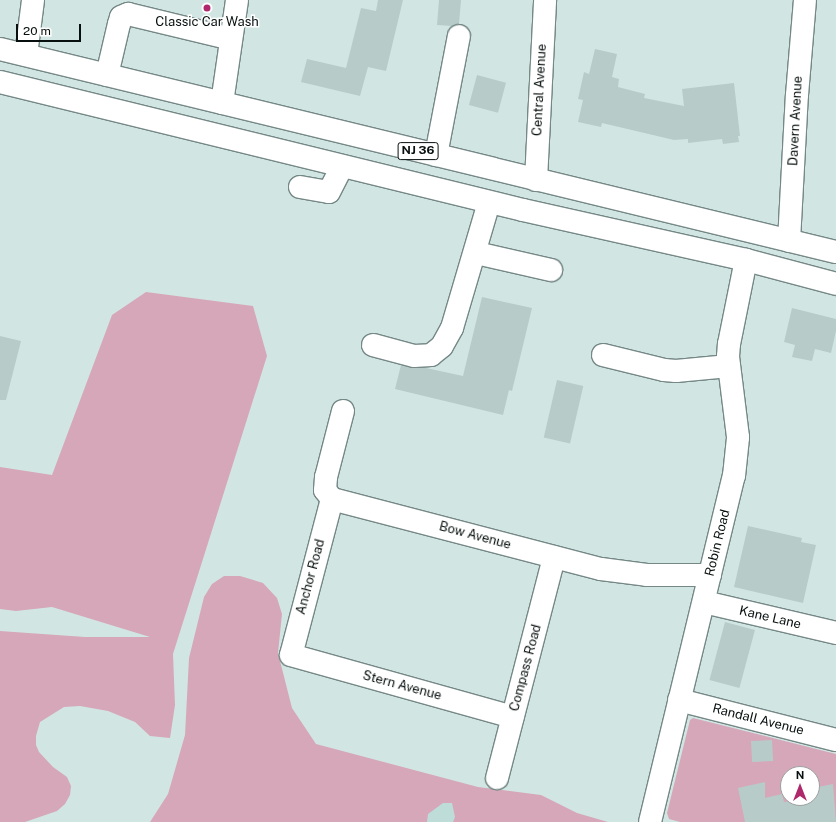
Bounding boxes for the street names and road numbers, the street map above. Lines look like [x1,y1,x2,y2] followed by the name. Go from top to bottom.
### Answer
[530,43,550,137] street label: Central Avenue
[786,76,806,166] street label: Davern Avenue
[397,141,439,161] road number: NJ 36
[702,508,734,578] street label: Robin Road
[437,519,513,553] street label: Bow Avenue
[293,538,329,616] street label: Anchor Road
[737,603,803,633] street label: Kane Lane
[507,623,545,713] street label: Compass Road
[361,668,443,704] street label: Stern Avenue
[711,701,805,739] street label: Randall Avenue

